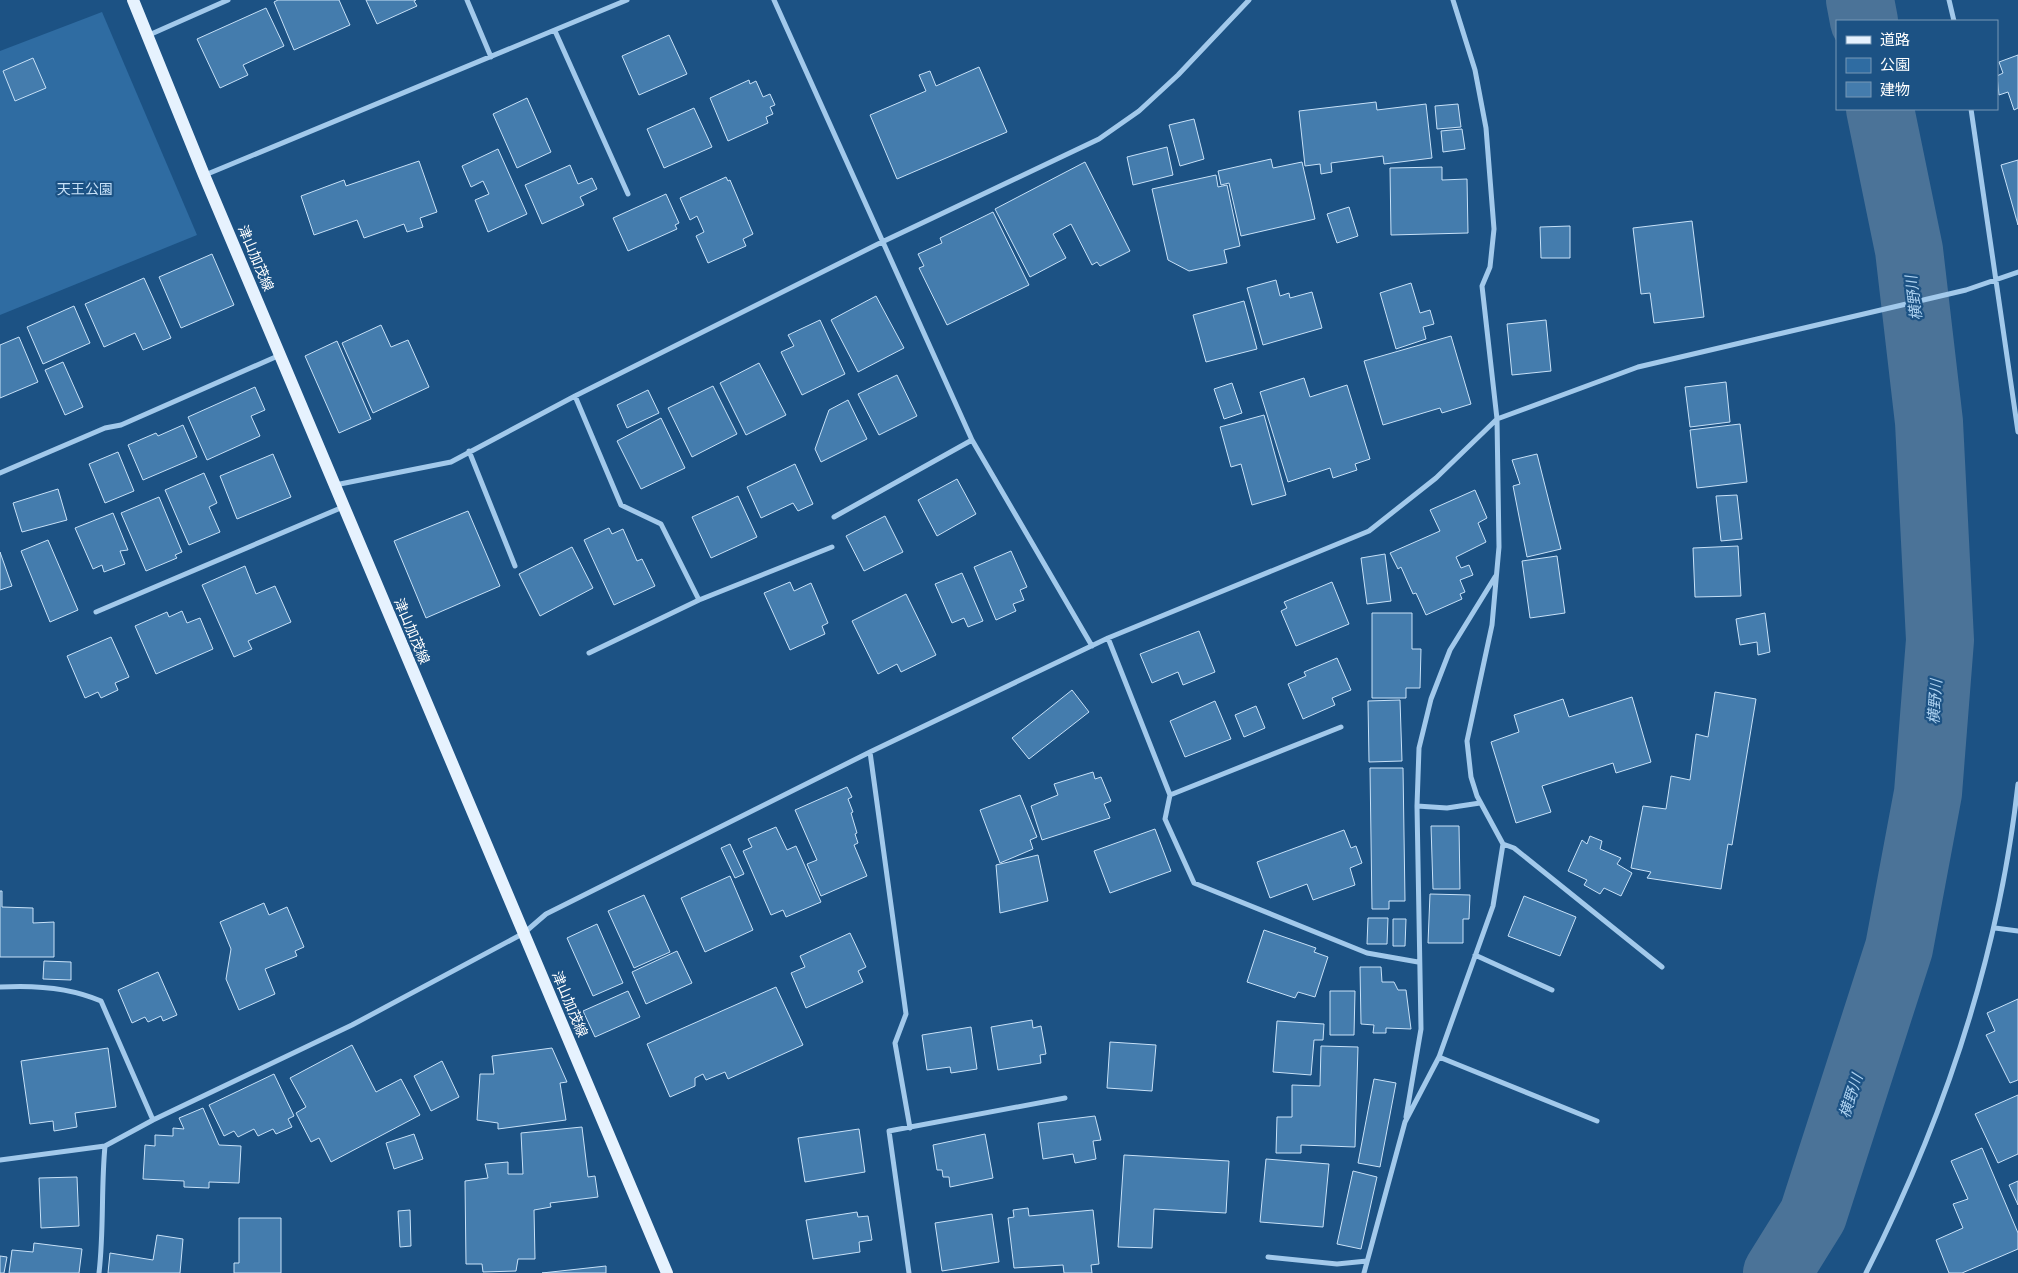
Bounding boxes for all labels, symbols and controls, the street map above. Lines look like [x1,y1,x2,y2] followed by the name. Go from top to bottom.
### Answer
[1836,20,1998,110] legend
[1880,29,1910,50] text: 道路
[1880,54,1910,75] text: 公園
[1880,79,1910,100] text: 建物
[57,179,113,199] park label: 天王公園
[233,222,279,294] street label: 津山加茂線
[1900,272,1927,322] water label: 横野川
[389,595,435,667] street label: 津山加茂線
[1922,677,1947,725] water label: 横野川
[547,968,593,1040] street label: 津山加茂線
[1834,1069,1868,1120] water label: 横野川

